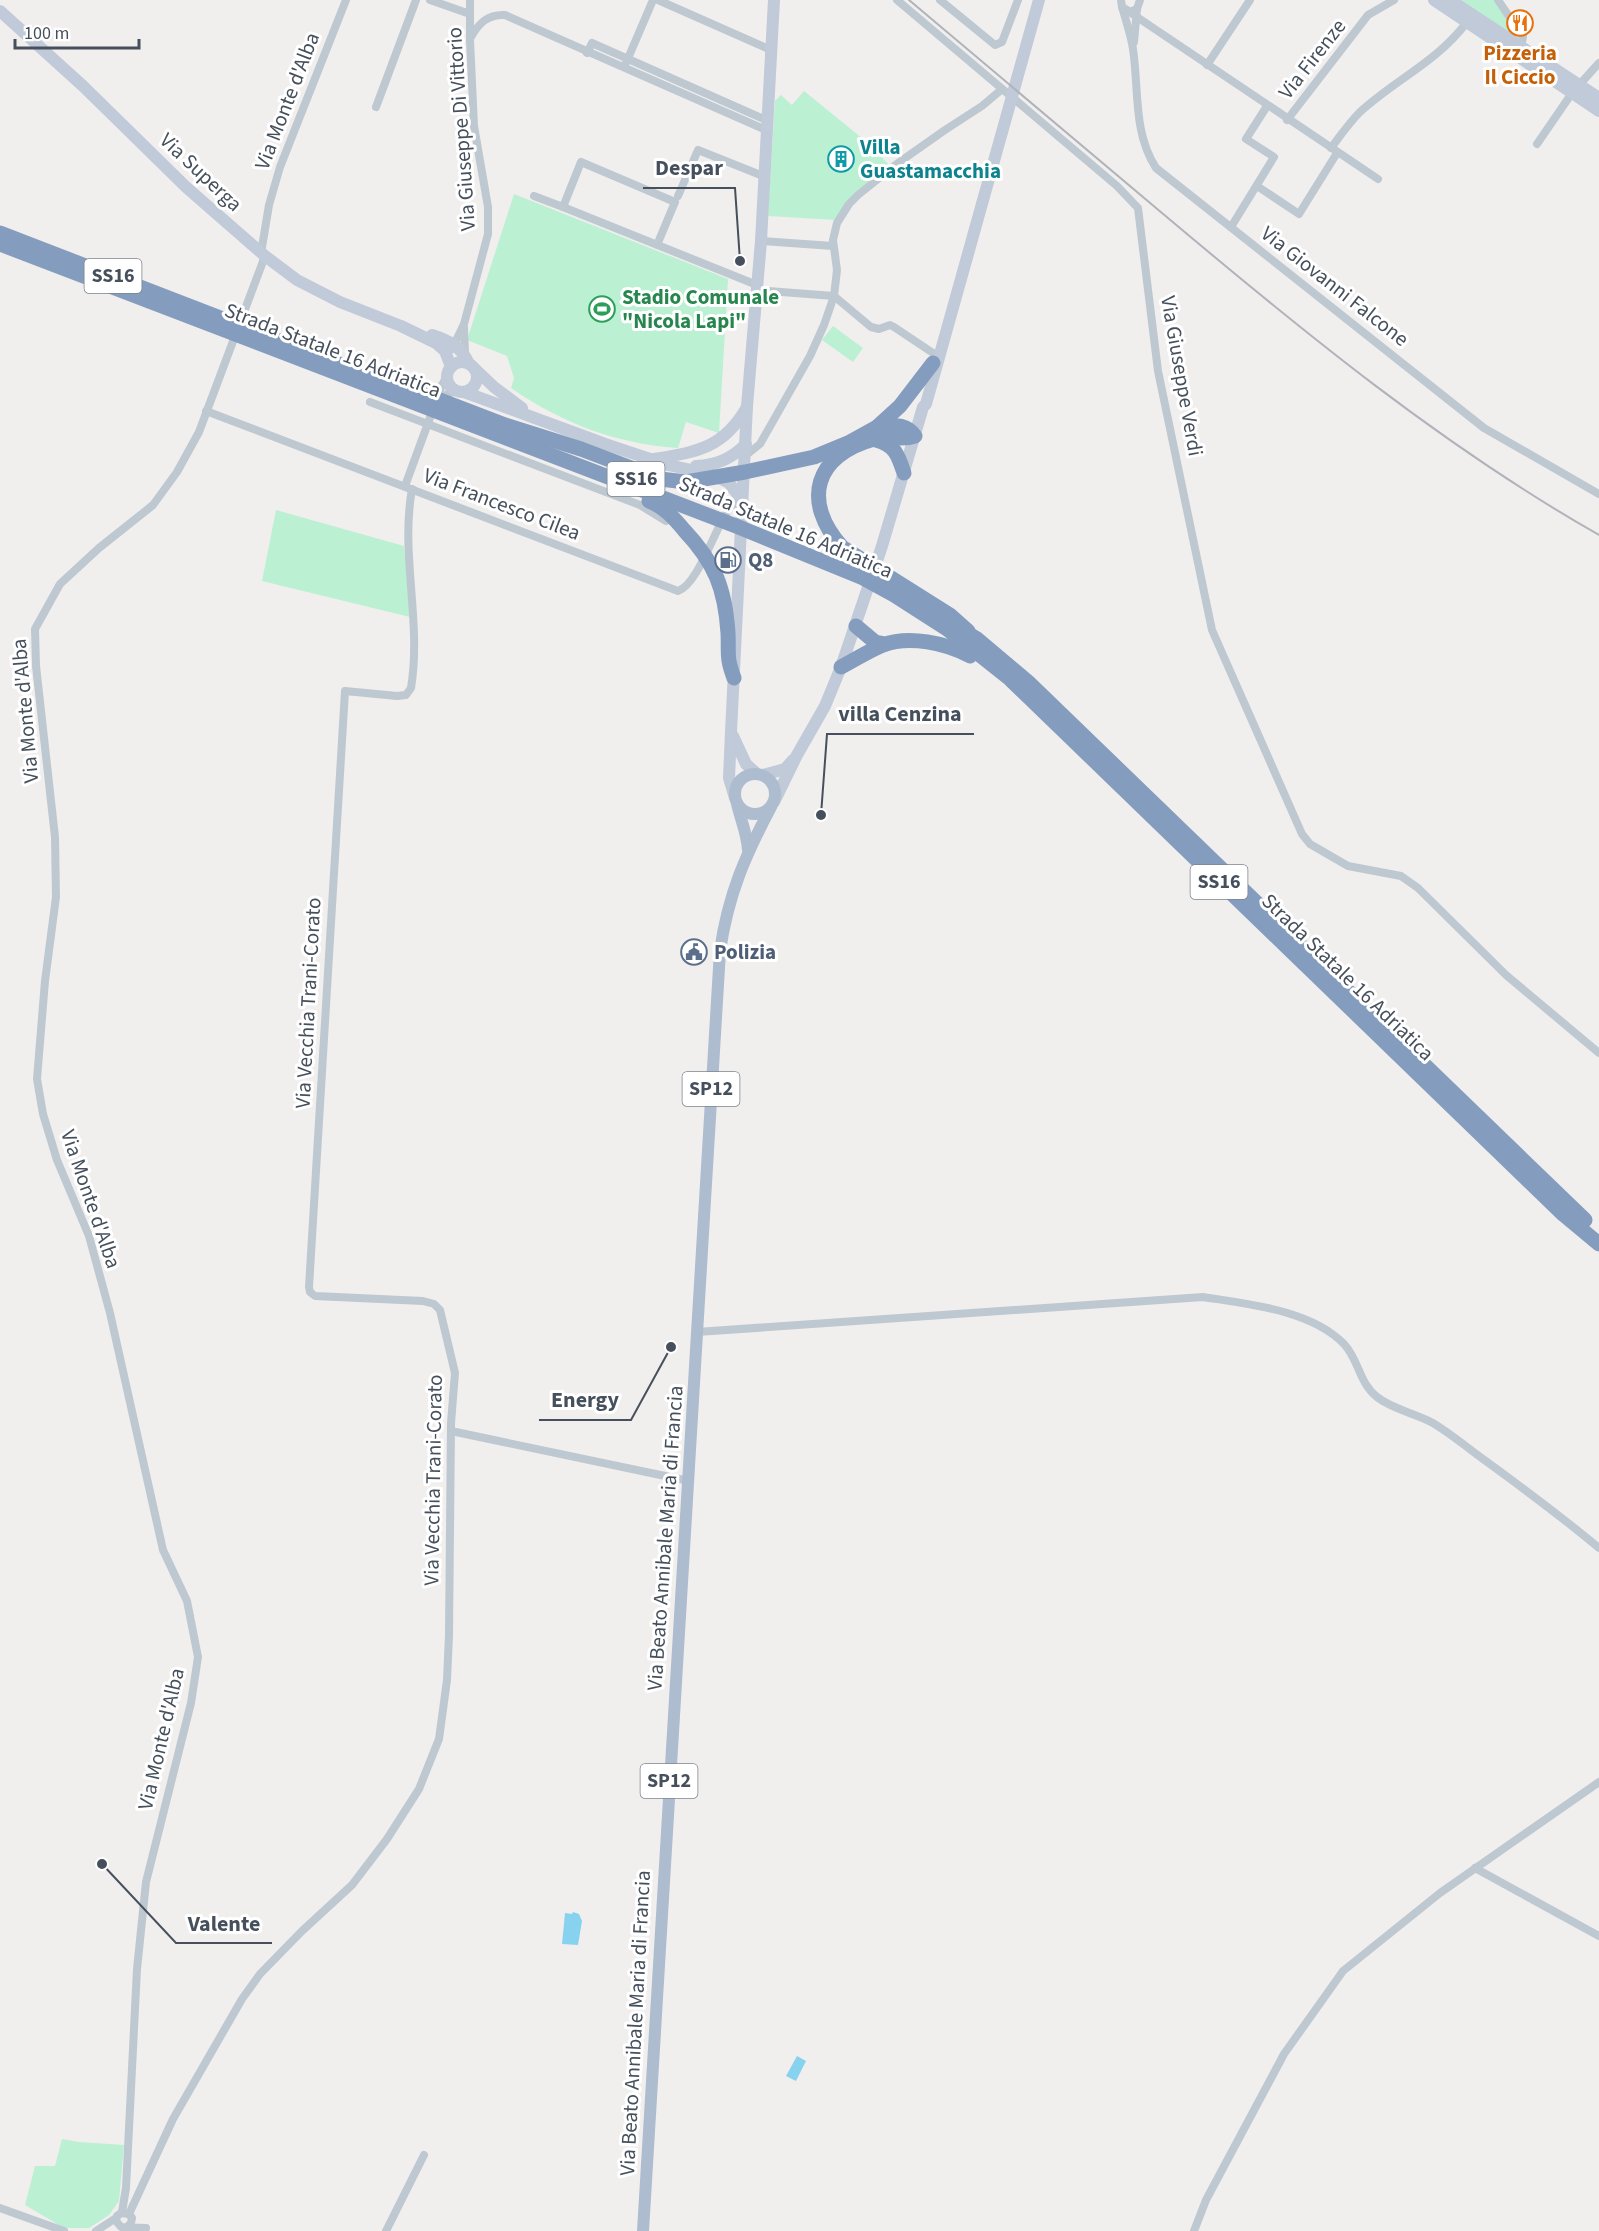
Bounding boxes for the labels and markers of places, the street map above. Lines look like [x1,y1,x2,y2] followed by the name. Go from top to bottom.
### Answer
[1505,8,1535,38] restaurant icon: Pizzeria Il Ciccio
[1483,38,1557,92] place label: Pizzeria Il Ciccio
[859,132,1001,186] place label: Villa Guastamacchia
[826,144,856,174] building icon: Villa Guastamacchia
[643,148,735,188] callout: Despar
[622,282,779,336] place label: Stadio Comunale "Nicola Lapi"
[587,294,617,324] sports icon: Stadio Comunale "Nicola Lapi"
[713,545,743,575] fuel station icon: Q8
[748,545,773,575] place label: Q8
[827,694,974,734] callout: villa Cenzina
[679,937,709,967] public building icon: Polizia
[714,937,776,967] place label: Polizia
[539,1380,631,1420] callout: Energy
[176,1903,272,1943] callout: Valente

